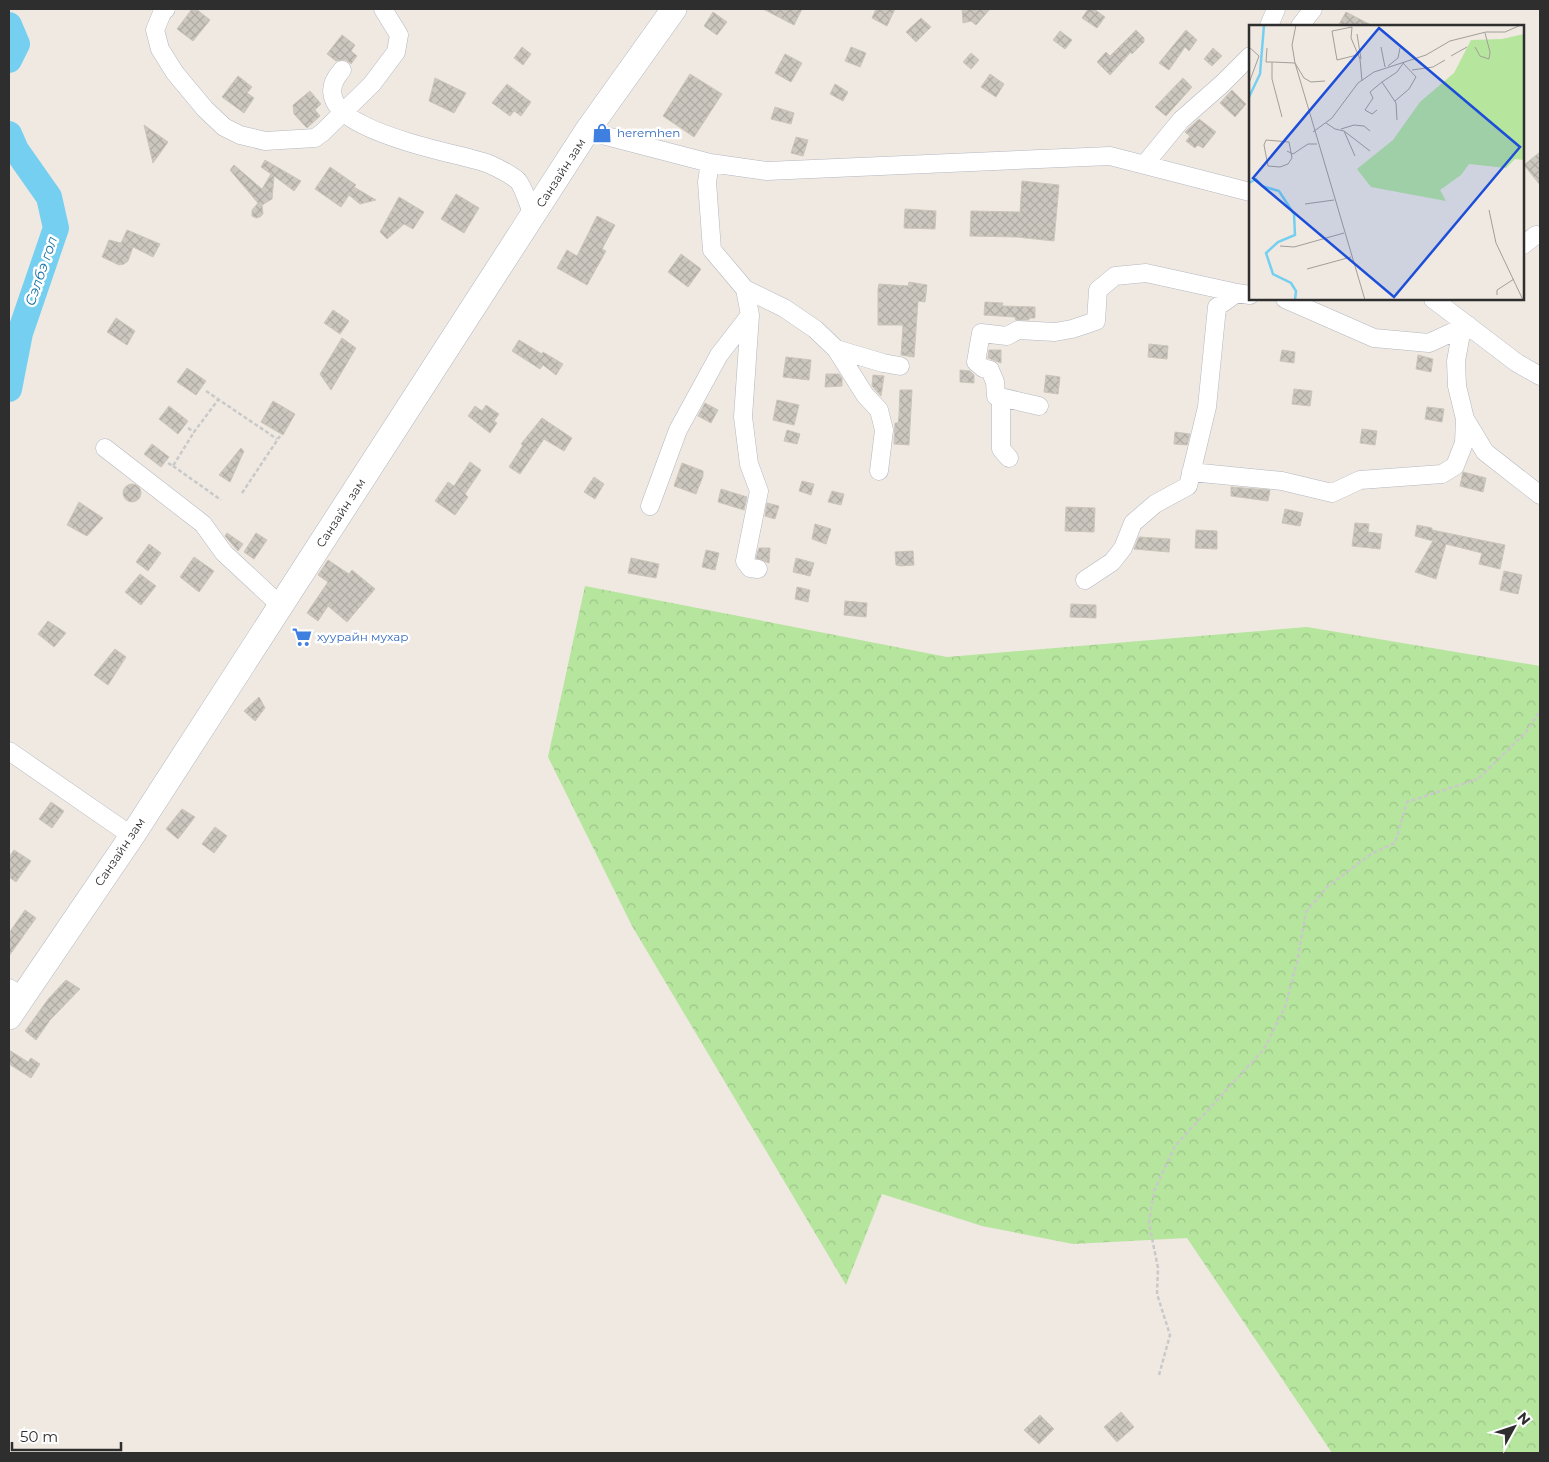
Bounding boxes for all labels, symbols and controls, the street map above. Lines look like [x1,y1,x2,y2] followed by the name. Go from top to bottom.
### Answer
[1249,25,1524,300] inset map
[591,122,613,144] shop icon: heremhen
[617,125,680,140] place label: heremhen
[533,135,588,210] street label: Санзайн зам
[21,234,61,308] water label: Сэлбэ гол
[313,475,368,550] street label: Санзайн зам
[291,626,313,648] supermarket icon: хуурайн мухар
[317,629,408,644] place label: хуурайн мухар
[91,815,148,889] street label: Санзайн зам
[1489,1402,1539,1452] north arrow
[1513,1409,1534,1429] text: N
[12,1420,121,1452] scale bar
[20,1427,58,1446] text: 50 m

